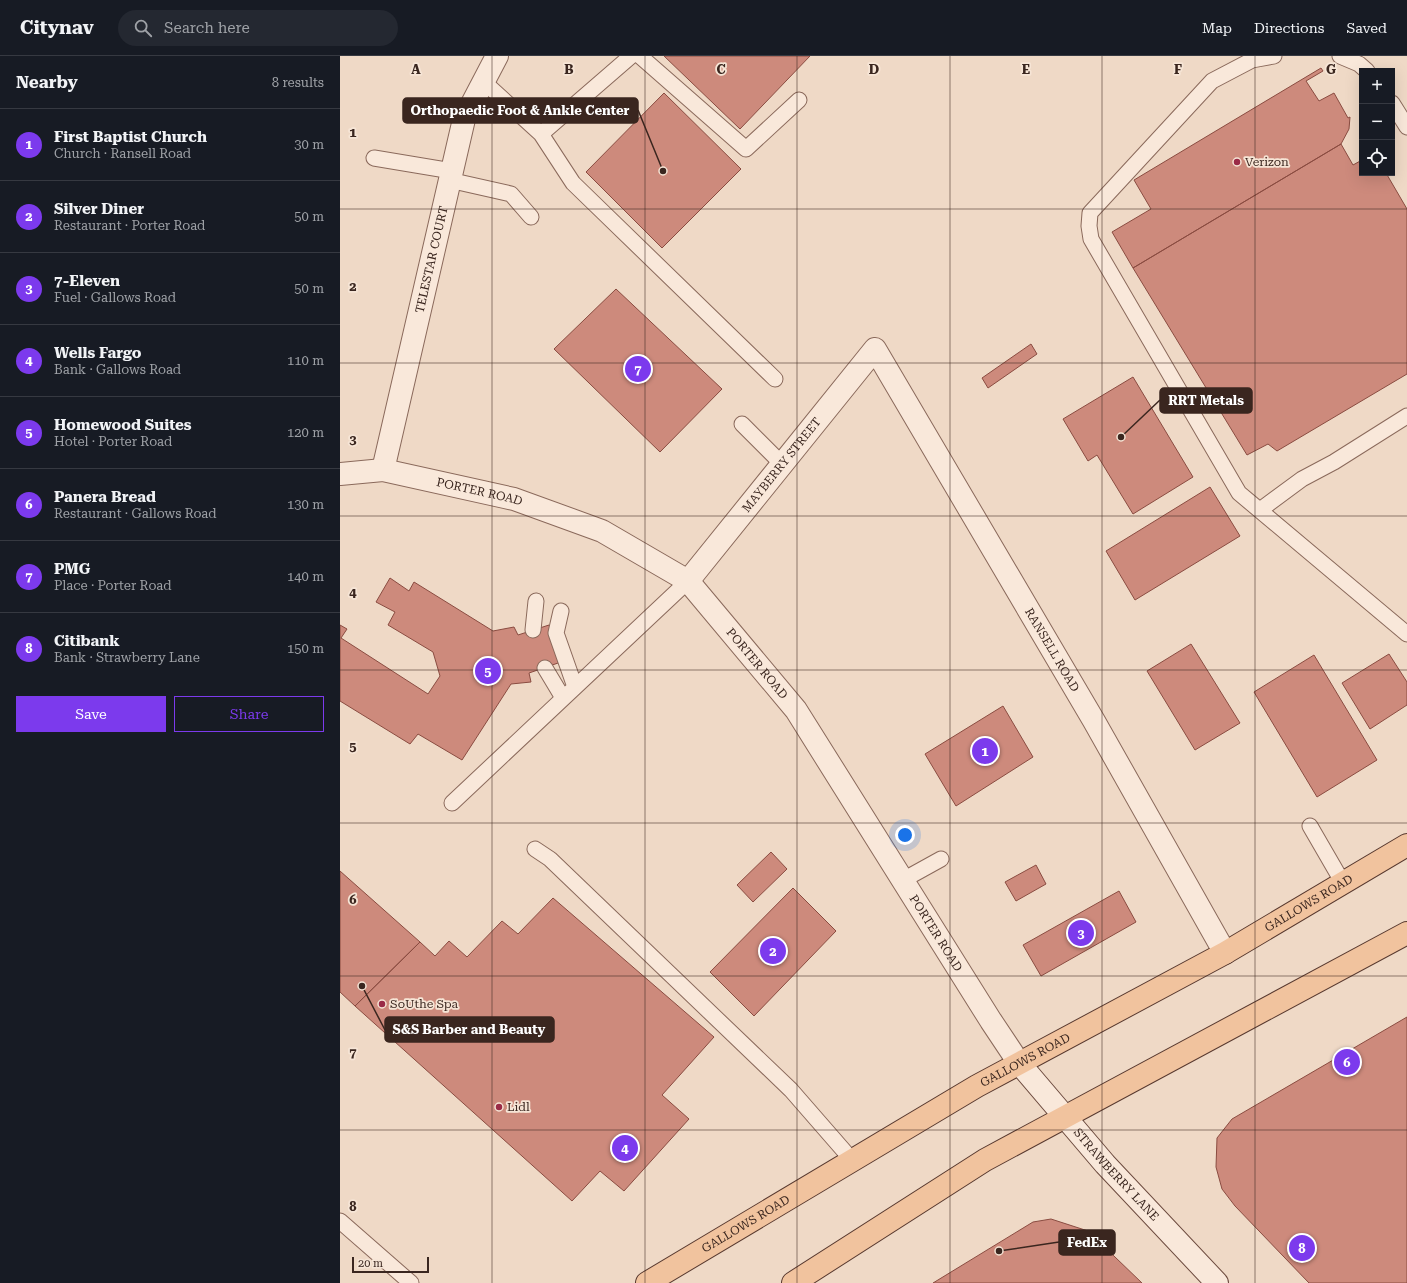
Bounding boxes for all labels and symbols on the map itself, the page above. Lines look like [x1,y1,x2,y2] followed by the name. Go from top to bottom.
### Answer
[411,62,421,77] text: A
[564,62,574,77] text: B
[716,62,726,77] text: C
[869,62,879,77] text: D
[1022,62,1030,77] text: E
[1174,62,1182,77] text: F
[1326,62,1336,77] text: G
[403,98,638,123] callout: Orthopaedic Foot & Ankle Center
[411,103,630,118] text: Orthopaedic Foot & Ankle Center
[349,125,357,140] text: 1
[1245,155,1289,169] place label: Verizon
[1232,157,1242,167] marker: Verizon
[412,205,451,314] street label: TELESTAR COURT
[349,279,357,294] text: 2
[625,354,651,384] pin: 7
[1160,388,1252,413] callout: RRT Metals
[1168,393,1244,408] text: RRT Metals
[739,415,824,515] street label: MAYBERRY STREET
[349,432,357,447] text: 3
[435,475,525,509] street label: PORTER ROAD
[349,585,357,600] text: 4
[1022,605,1082,694] street label: RANSELL ROAD
[723,625,791,702] street label: PORTER ROAD
[475,656,501,686] pin: 5
[972,736,998,766] pin: 1
[349,739,357,754] text: 5
[895,825,915,845] your location
[1262,872,1355,935] street label: GALLOWS ROAD
[349,892,357,907] text: 6
[907,892,965,974] street label: PORTER ROAD
[1068,918,1094,948] pin: 3
[760,936,786,966] pin: 2
[390,997,459,1011] place label: SoUthe Spa
[377,999,387,1009] marker: SoUthe Spa
[385,1017,554,1042] callout: S&S Barber and Beauty
[393,1022,546,1037] text: S&S Barber and Beauty
[978,1030,1073,1090] street label: GALLOWS ROAD
[349,1045,357,1060] text: 7
[1334,1047,1360,1077] pin: 6
[507,1100,530,1114] place label: Lidl
[494,1102,504,1112] marker: Lidl
[1071,1125,1162,1224] street label: STRAWBERRY LANE
[612,1133,638,1163] pin: 4
[699,1192,792,1256] street label: GALLOWS ROAD
[349,1199,357,1214] text: 8
[1059,1230,1115,1255] callout: FedEx
[1289,1233,1315,1263] pin: 8
[1067,1235,1107,1250] text: FedEx
[352,1255,429,1274] scale bar

